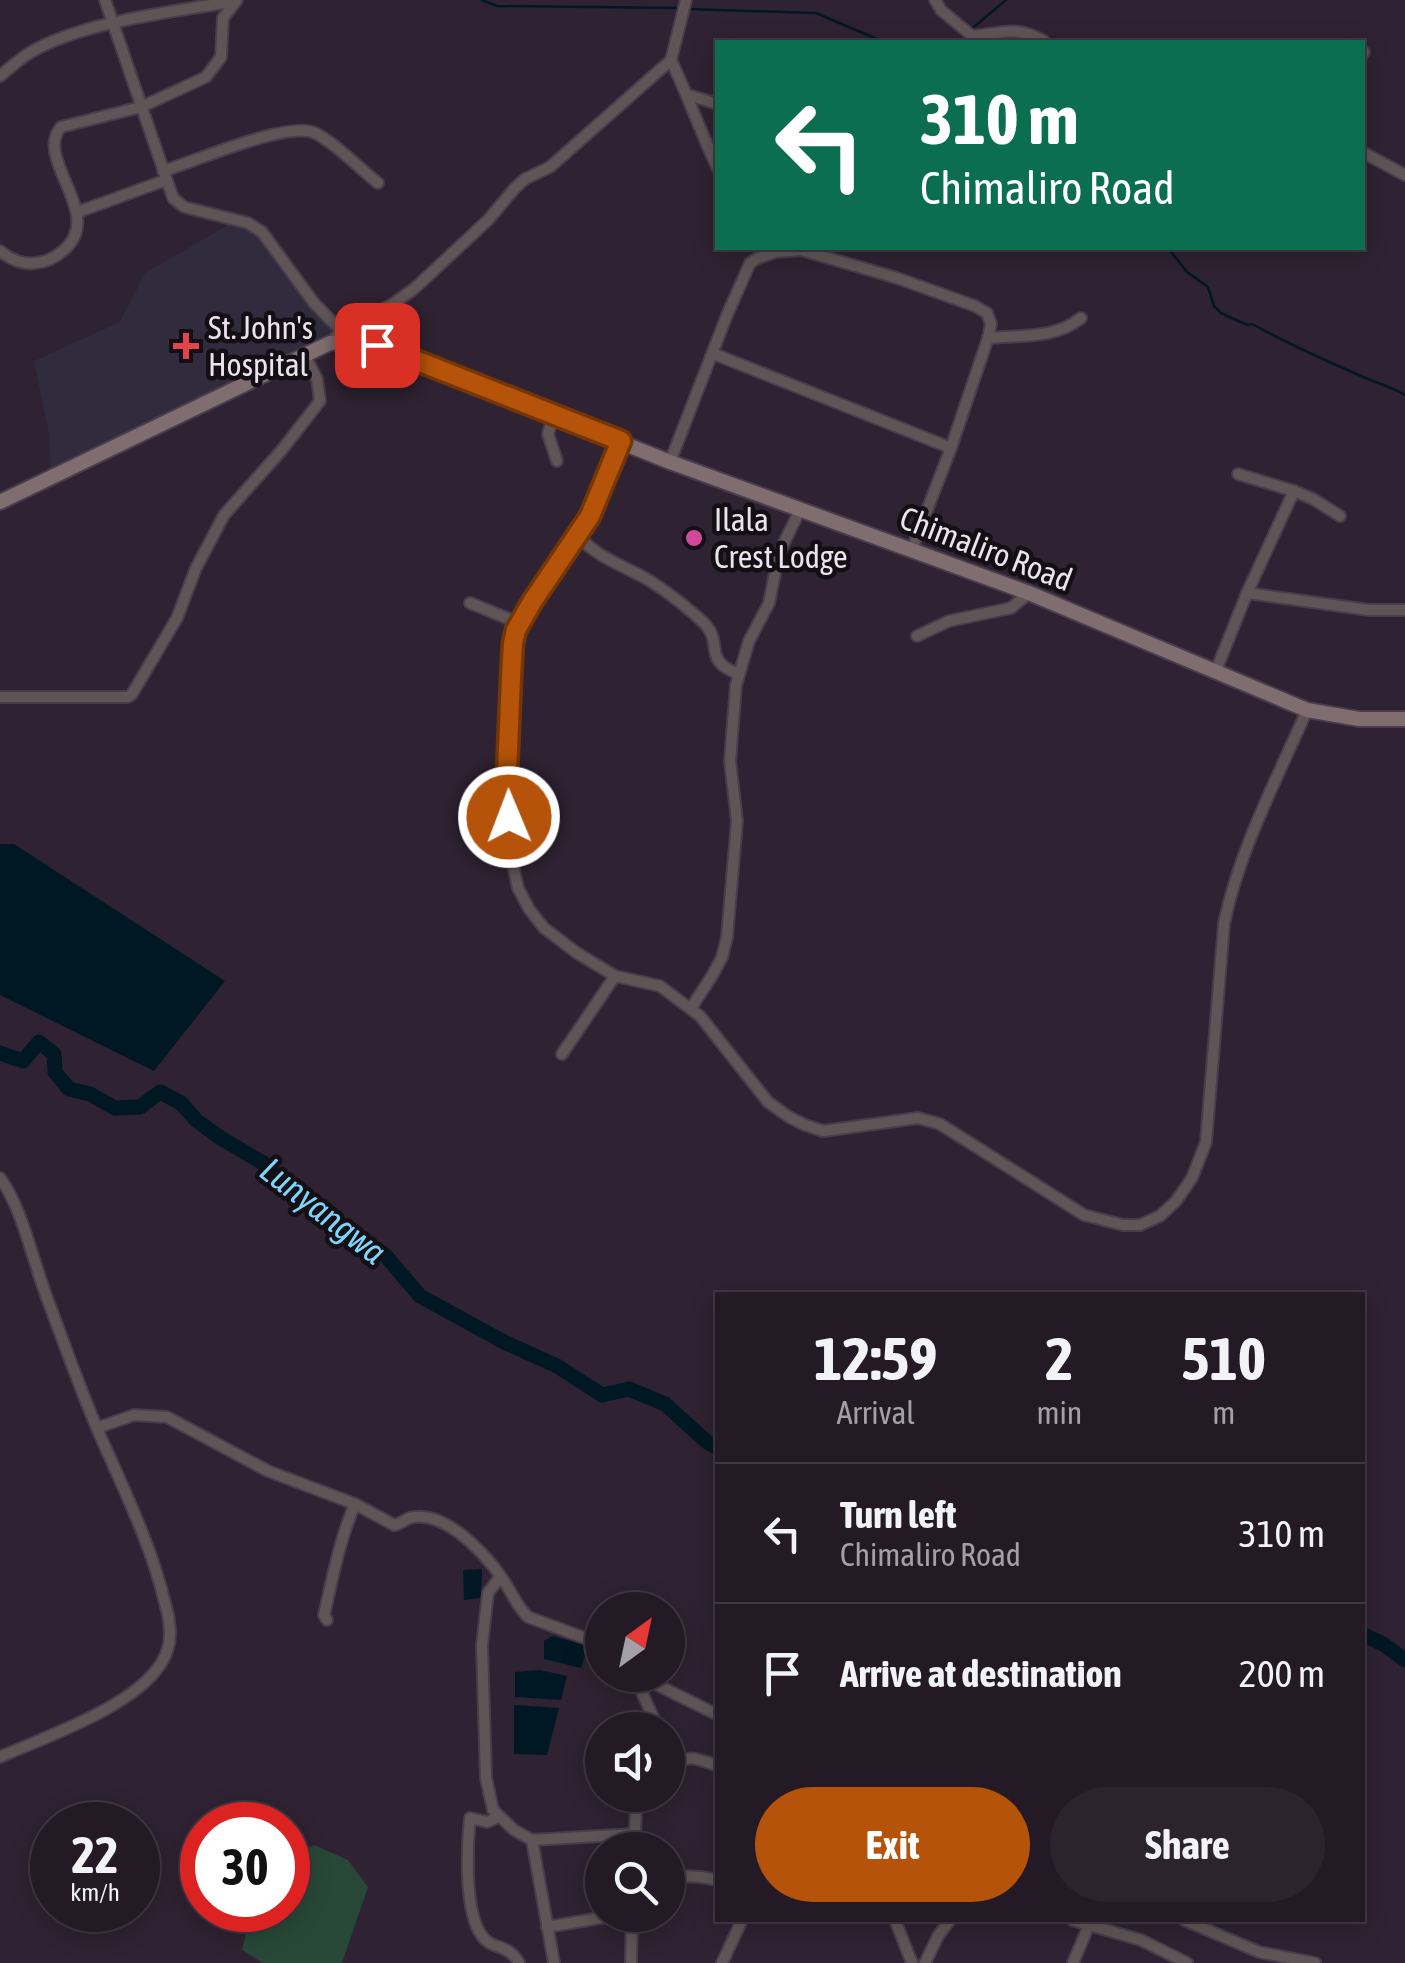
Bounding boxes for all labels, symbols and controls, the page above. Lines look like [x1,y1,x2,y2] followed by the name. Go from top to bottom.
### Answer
[920,79,1079,159] text: 310 m
[755,80,885,210] icon: left
[920,162,1175,214] text: Chimaliro Road
[335,303,420,388] pin
[208,309,313,383] place label: St. John's Hospital
[350,318,405,373] icon: arrive
[173,333,199,359] marker: St. John's Hospital
[895,499,1077,598] street label: Chimaliro Road
[714,501,848,575] place label: Ilala Crest Lodge
[683,527,705,549] marker: Ilala Crest Lodge
[457,765,561,869] position arrow
[253,1149,394,1272] water label: Lunyangwa
[814,1324,937,1393] text: 12:59
[1045,1324,1074,1393] text: 2
[1181,1324,1266,1393] text: 510
[837,1394,915,1431] text: Arrival
[1036,1394,1082,1431] text: min
[1212,1394,1235,1431] text: m
[840,1493,956,1536] text: Turn left
[755,1506,810,1561] icon: left
[1239,1512,1325,1555] text: 310 m
[840,1536,1021,1573] text: Chimaliro Road
[585,1592,685,1692] north arrow
[585,1592,685,1932] map controls
[755,1646,810,1701] icon: arrive
[840,1652,1122,1695] text: Arrive at destination
[1239,1652,1325,1695] text: 200 m
[585,1712,685,1812] button: sound
[755,1787,1030,1902] button: Exit
[1050,1787,1325,1902] button: Share
[180,1802,310,1932] speed limit sign: 30
[71,1826,118,1884] text: 22
[585,1832,685,1932] button: search
[70,1878,120,1906] text: km/h

